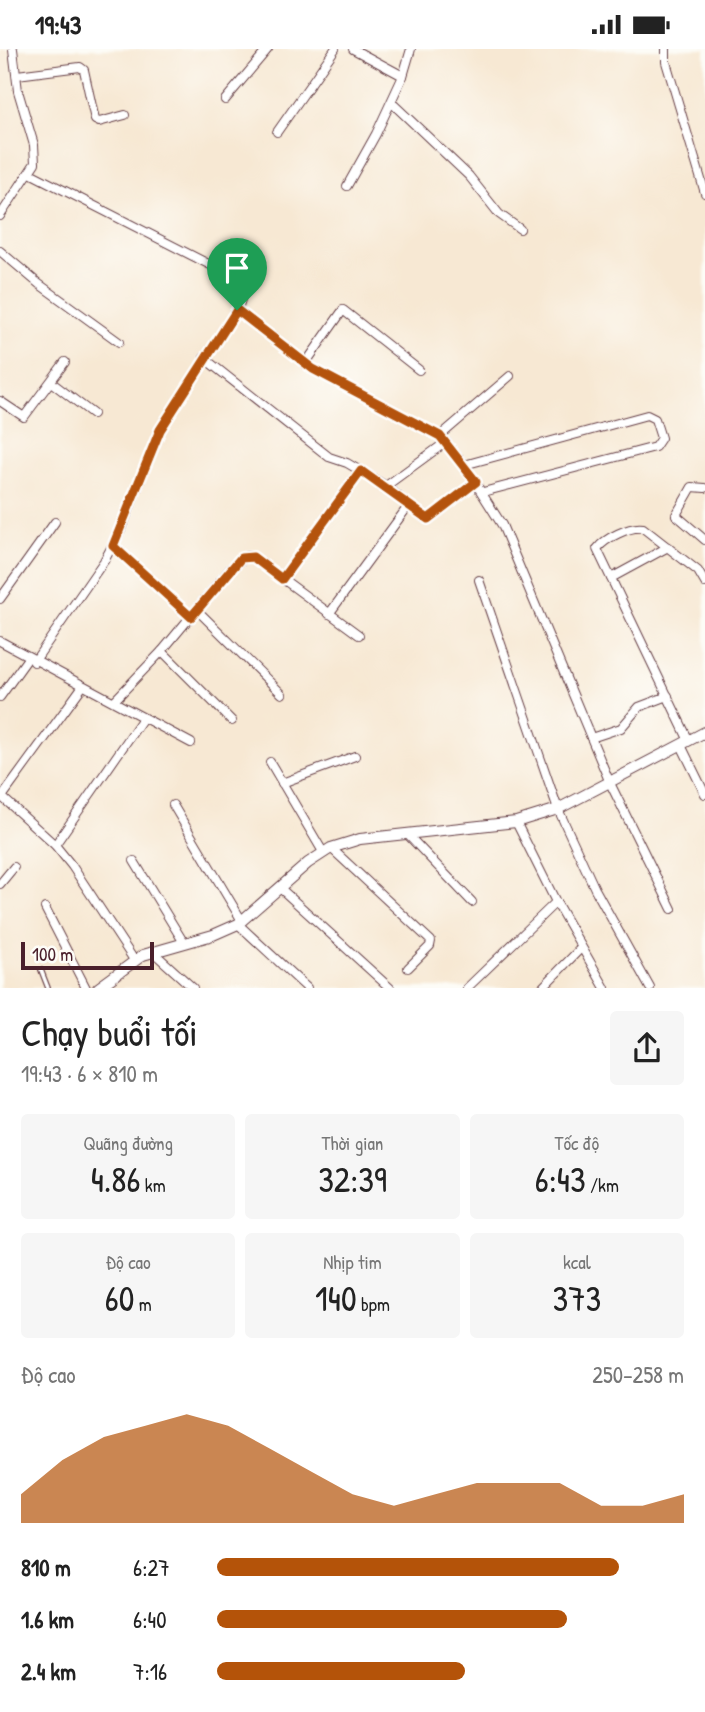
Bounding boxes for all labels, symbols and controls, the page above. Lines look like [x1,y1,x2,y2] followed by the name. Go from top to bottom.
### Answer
[35,7,81,42] text: 19:43
[207,238,267,310] pin
[218,249,256,287] icon: arrive
[21,939,154,970] scale bar
[32,941,73,967] text: 100 m
[21,1006,198,1058] text: Chạy buổi tối
[610,1011,684,1085] button: share
[21,1058,158,1089] text: 19:43 · 6 × 810 m
[83,1130,173,1156] text: Quãng đường
[322,1130,383,1156] text: Thời gian
[555,1130,599,1156] text: Tốc độ
[91,1156,140,1203] text: 4.86
[318,1156,387,1203] text: 32:39
[535,1156,586,1203] text: 6:43
[140,1172,166,1198] text: km
[586,1172,619,1198] text: /km
[106,1249,151,1275] text: Độ cao
[323,1249,382,1275] text: Nhịp tim
[563,1249,591,1275] text: kcal
[105,1275,134,1322] text: 60
[315,1275,357,1322] text: 140
[552,1275,601,1322] text: 373
[134,1291,152,1317] text: m
[357,1291,390,1317] text: bpm
[21,1359,75,1390] text: Độ cao
[592,1359,684,1390] text: 250–258 m
[21,1552,71,1583] text: 810 m
[133,1552,170,1583] text: 6:27
[21,1604,74,1635] text: 1.6 km
[133,1604,166,1635] text: 6:40
[21,1656,76,1687] text: 2.4 km
[133,1656,167,1687] text: 7:16

